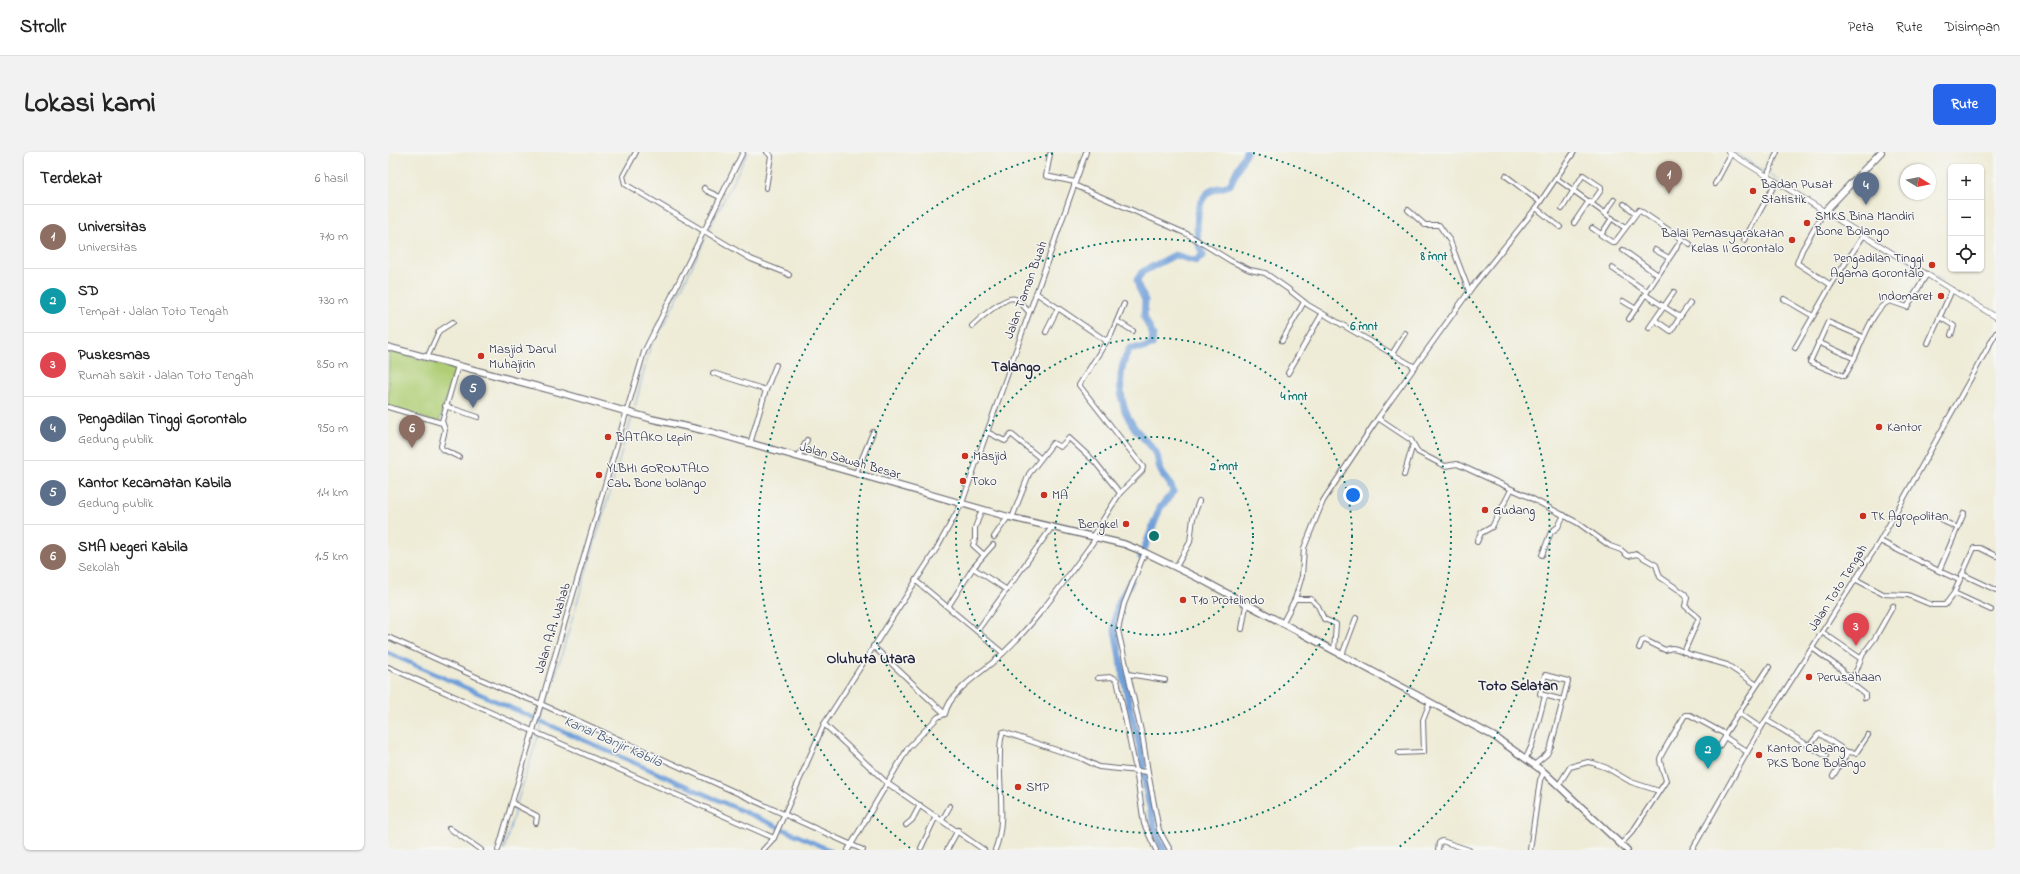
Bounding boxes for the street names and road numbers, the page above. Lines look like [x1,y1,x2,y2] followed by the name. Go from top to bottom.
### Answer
[999,238,1053,342] street label: Jalan Taman Buah
[797,437,904,485] street label: Jalan Sawah Besar
[1804,541,1873,636] street label: Jalan Toto Tengah
[530,580,576,676] street label: Jalan A.A. Wahab

